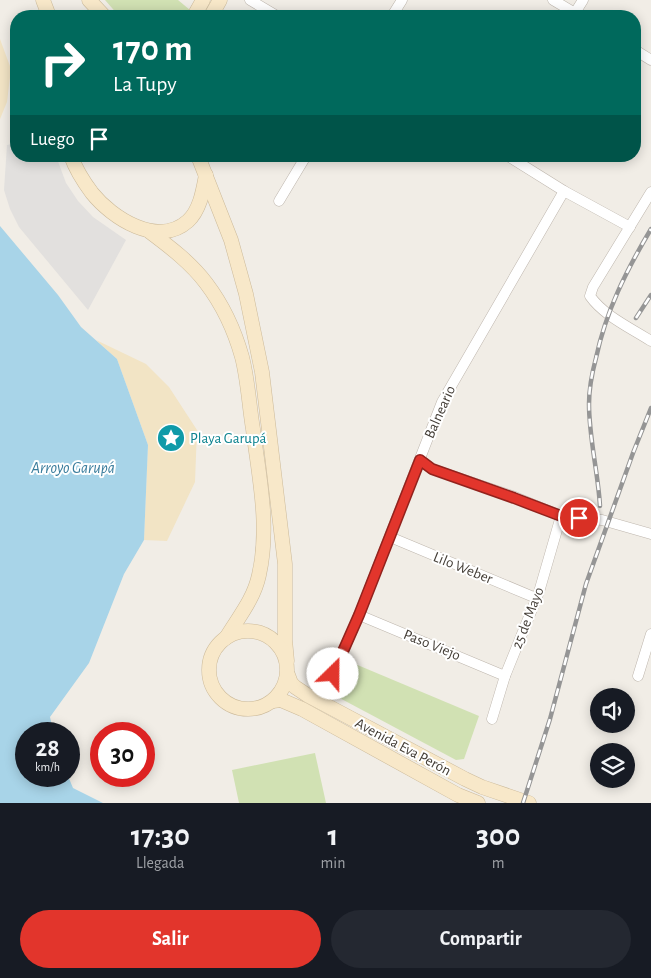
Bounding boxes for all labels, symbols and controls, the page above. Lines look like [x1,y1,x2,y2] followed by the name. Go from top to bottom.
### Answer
[30,30,95,95] icon: right
[113,32,193,67] text: 170 m
[113,73,177,95] text: La Tupy
[85,125,113,153] icon: arrive
[30,130,75,149] text: Luego
[422,383,458,441] street label: Balneario
[156,423,186,453] place icon: Playa Garupá
[190,431,267,446] place label: Playa Garupá
[30,460,115,477] water label: Arroyo Garupá
[558,497,600,539] pin
[565,504,593,532] icon: arrive
[431,549,495,587] street label: Lilo Weber
[509,585,547,651] street label: 25 de Mayo
[401,627,463,663] street label: Paso Viejo
[306,647,358,699] position arrow
[590,688,635,788] map controls
[590,688,635,733] button: sound
[353,715,453,779] street label: Avenida Eva Perón
[90,722,155,787] speed limit sign: 30
[35,736,60,761] text: 28
[590,743,635,788] button: layers
[35,761,60,773] text: km/h
[131,821,190,851] text: 17:30
[328,821,338,851] text: 1
[476,821,520,851] text: 300
[136,855,184,871] text: Llegada
[321,855,345,871] text: min
[492,855,505,871] text: m
[20,910,321,968] button: Salir
[331,910,631,968] button: Compartir

